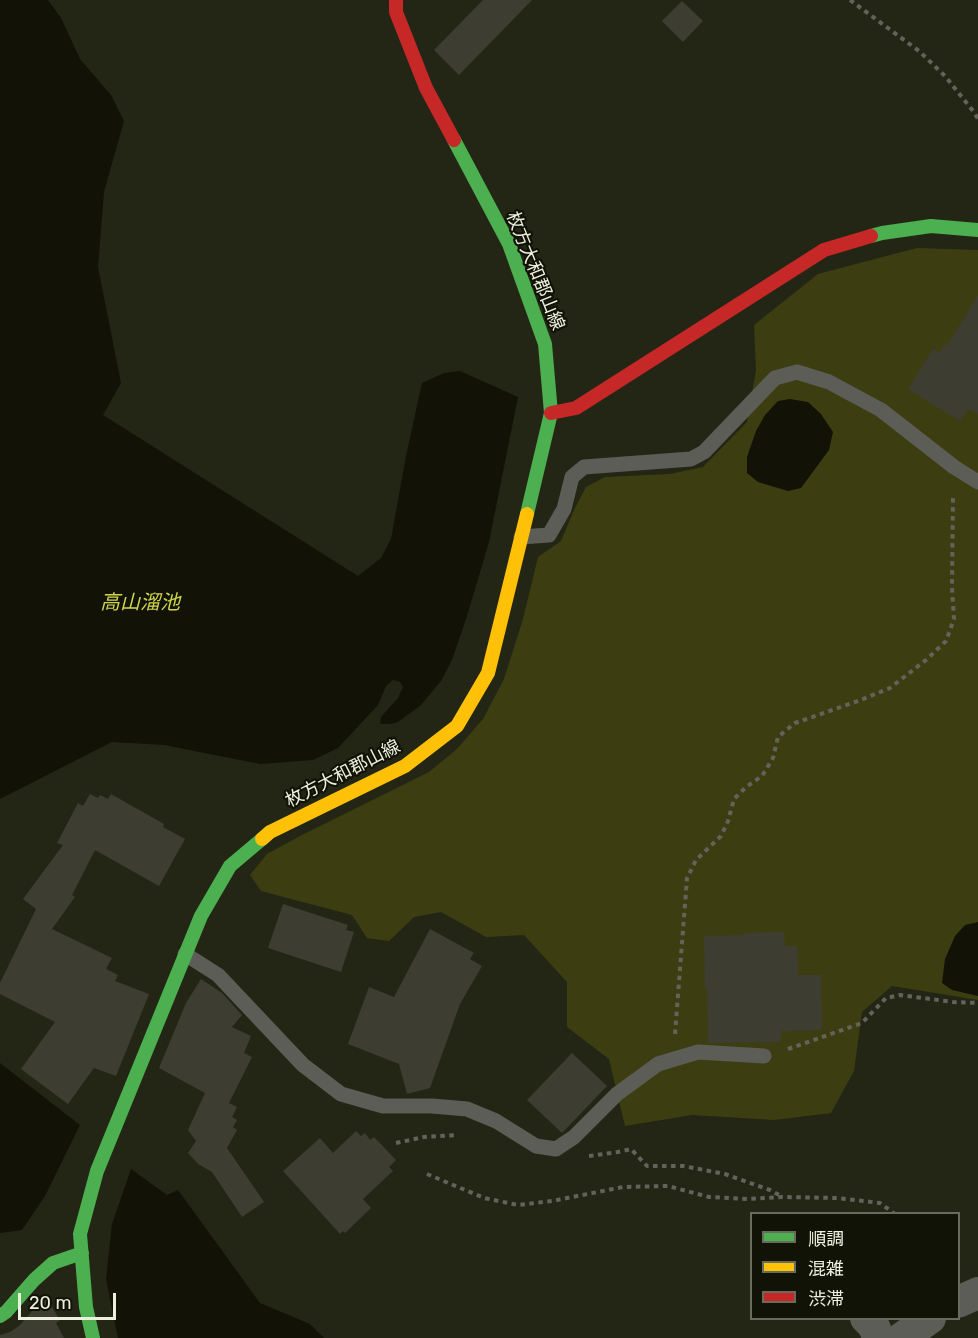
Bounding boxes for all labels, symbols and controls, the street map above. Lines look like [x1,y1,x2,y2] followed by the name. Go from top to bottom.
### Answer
[501,209,569,333] street label: 枚方大和郡山線
[100,591,180,615] water label: 高山溜池
[282,736,404,812] street label: 枚方大和郡山線
[750,1212,960,1320] legend
[808,1228,844,1250] text: 順調
[808,1258,844,1280] text: 混雑
[21,1281,118,1319] scale bar
[808,1288,844,1310] text: 渋滞
[29,1292,71,1314] text: 20 m

